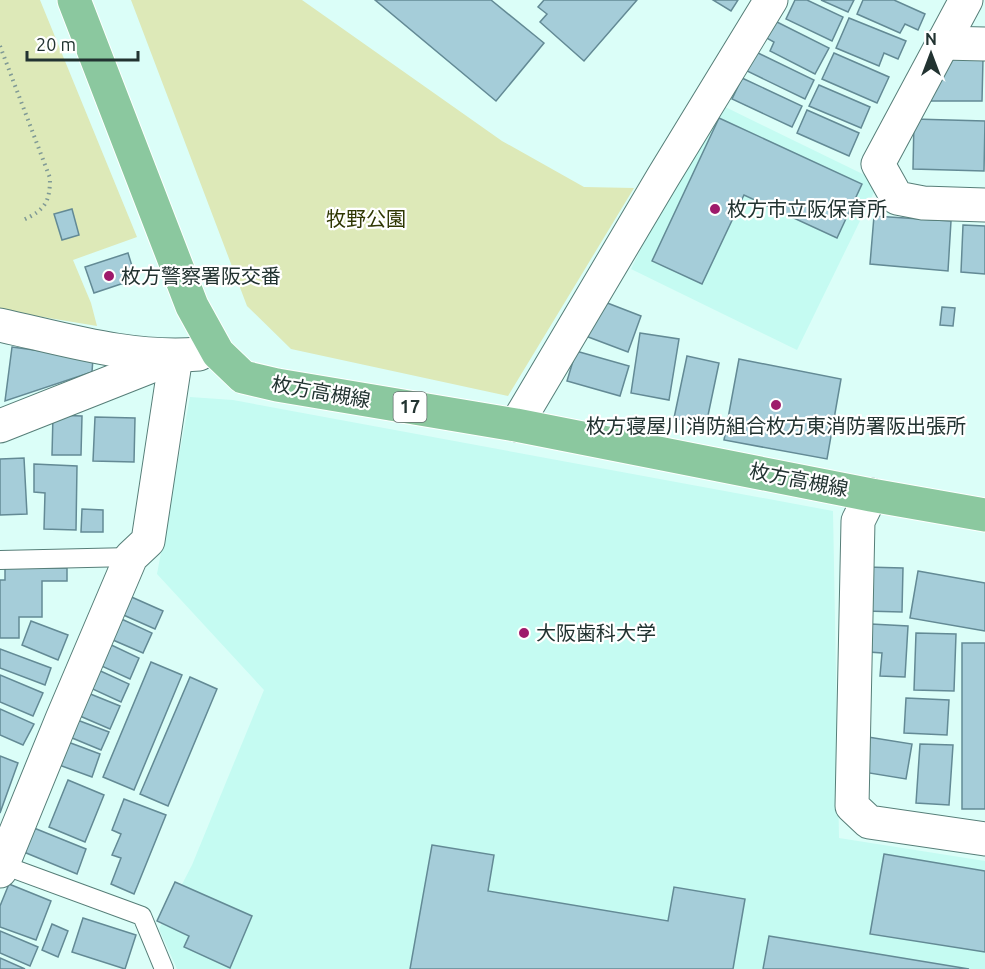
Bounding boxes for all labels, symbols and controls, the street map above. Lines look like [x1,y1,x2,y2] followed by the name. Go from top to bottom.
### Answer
[27,24,138,62] scale bar
[901,24,961,84] north arrow
[925,30,937,48] text: N
[36,34,76,54] text: 20 m
[727,197,887,220] place label: 枚方市立阪保育所
[708,202,722,216] marker: 枚方市立阪保育所
[326,207,406,230] park label: 牧野公園
[121,264,281,287] place label: 枚方警察署阪交番
[102,269,116,283] marker: 枚方警察署阪交番
[270,371,372,412] street label: 枚方高槻線
[394,392,426,422] road number: 17
[769,398,783,412] marker: 枚方寝屋川消防組合枚方東消防署阪出張所
[586,414,966,437] place label: 枚方寝屋川消防組合枚方東消防署阪出張所
[748,459,850,500] street label: 枚方高槻線
[536,621,656,644] place label: 大阪歯科大学
[517,626,531,640] marker: 大阪歯科大学

